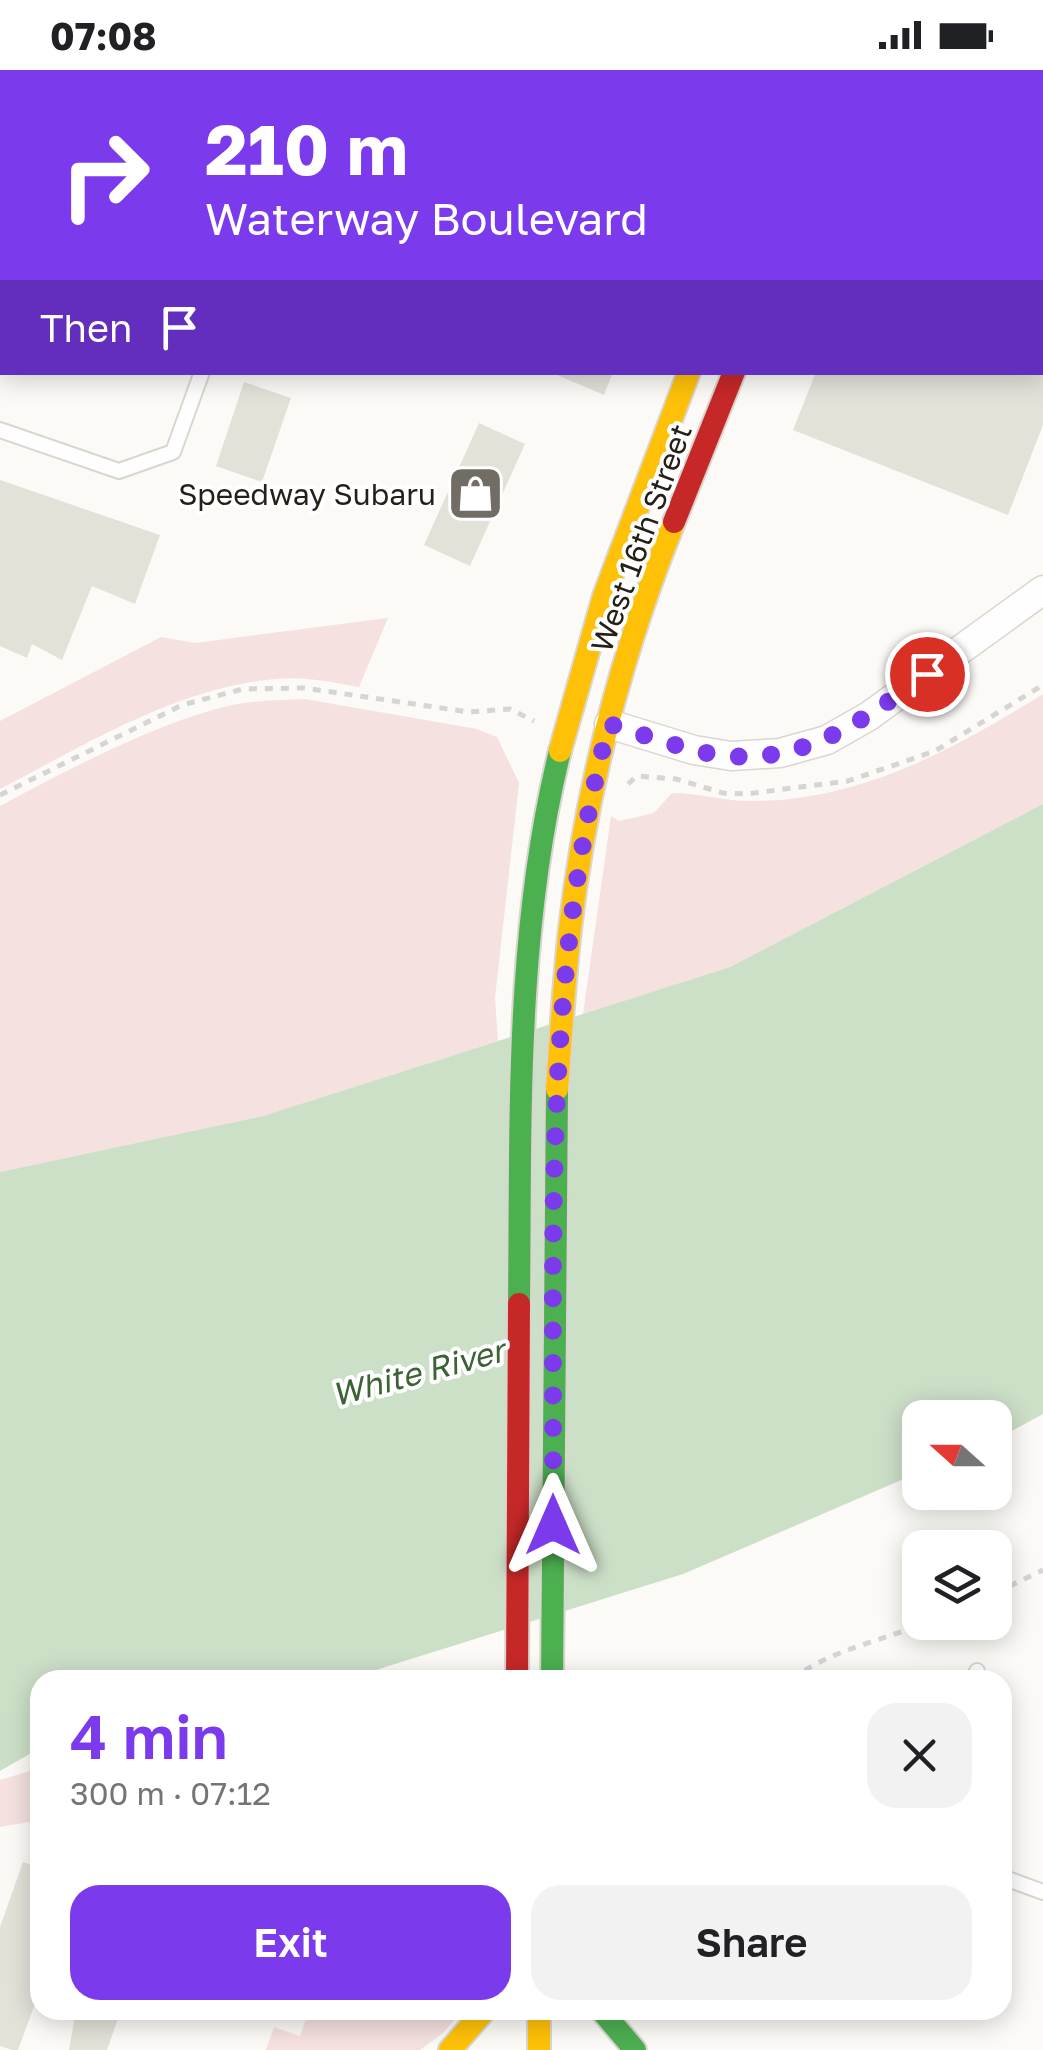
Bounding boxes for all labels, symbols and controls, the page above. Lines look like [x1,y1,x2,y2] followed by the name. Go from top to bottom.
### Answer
[50,13,157,58] text: 07:08
[205,106,408,190] text: 210 m
[40,110,170,240] icon: right
[205,191,648,245] text: Waterway Boulevard
[152,300,207,355] icon: arrive
[40,305,132,350] text: Then
[583,419,699,657] street label: West 16th Street
[445,464,505,524] shop icon: Speedway Subaru
[178,476,436,512] place label: Speedway Subaru
[885,632,970,717] pin
[900,647,955,702] icon: arrive
[328,1330,513,1413] water label: White River
[902,1400,1012,1510] north arrow
[902,1400,1012,1640] map controls
[501,1473,605,1577] position arrow
[902,1530,1012,1640] button: layers
[70,1700,228,1772] text: 4 min
[867,1703,972,1808] button: close
[70,1774,271,1812] text: 300 m · 07:12
[70,1885,511,2000] button: Exit
[531,1885,972,2000] button: Share

